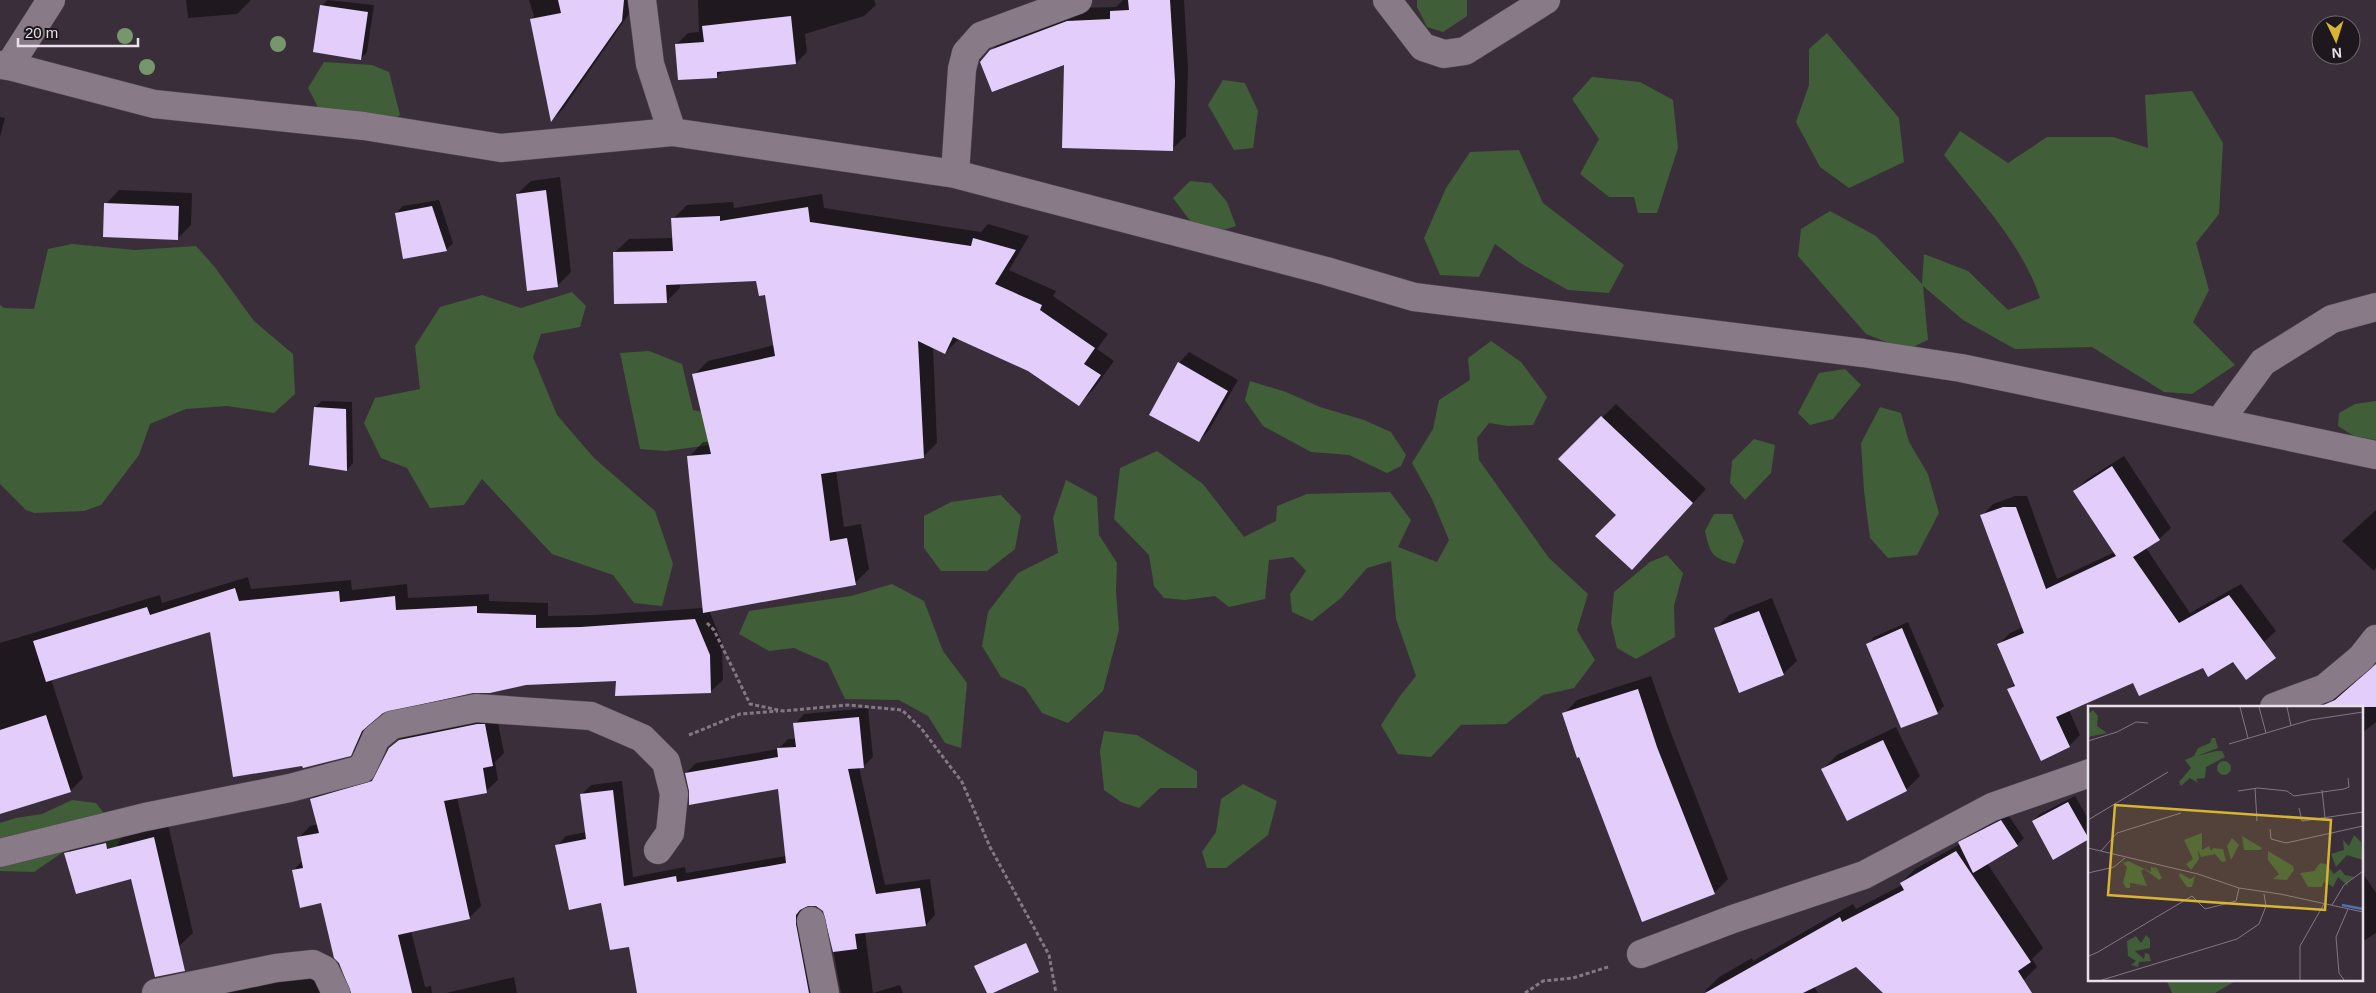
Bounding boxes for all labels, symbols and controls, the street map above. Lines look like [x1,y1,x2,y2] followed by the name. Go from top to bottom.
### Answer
[18,15,138,47] scale bar
[2311,15,2361,65] north arrow
[25,24,58,41] text: 20 m
[2331,45,2343,61] text: N
[2088,706,2364,980] inset map

